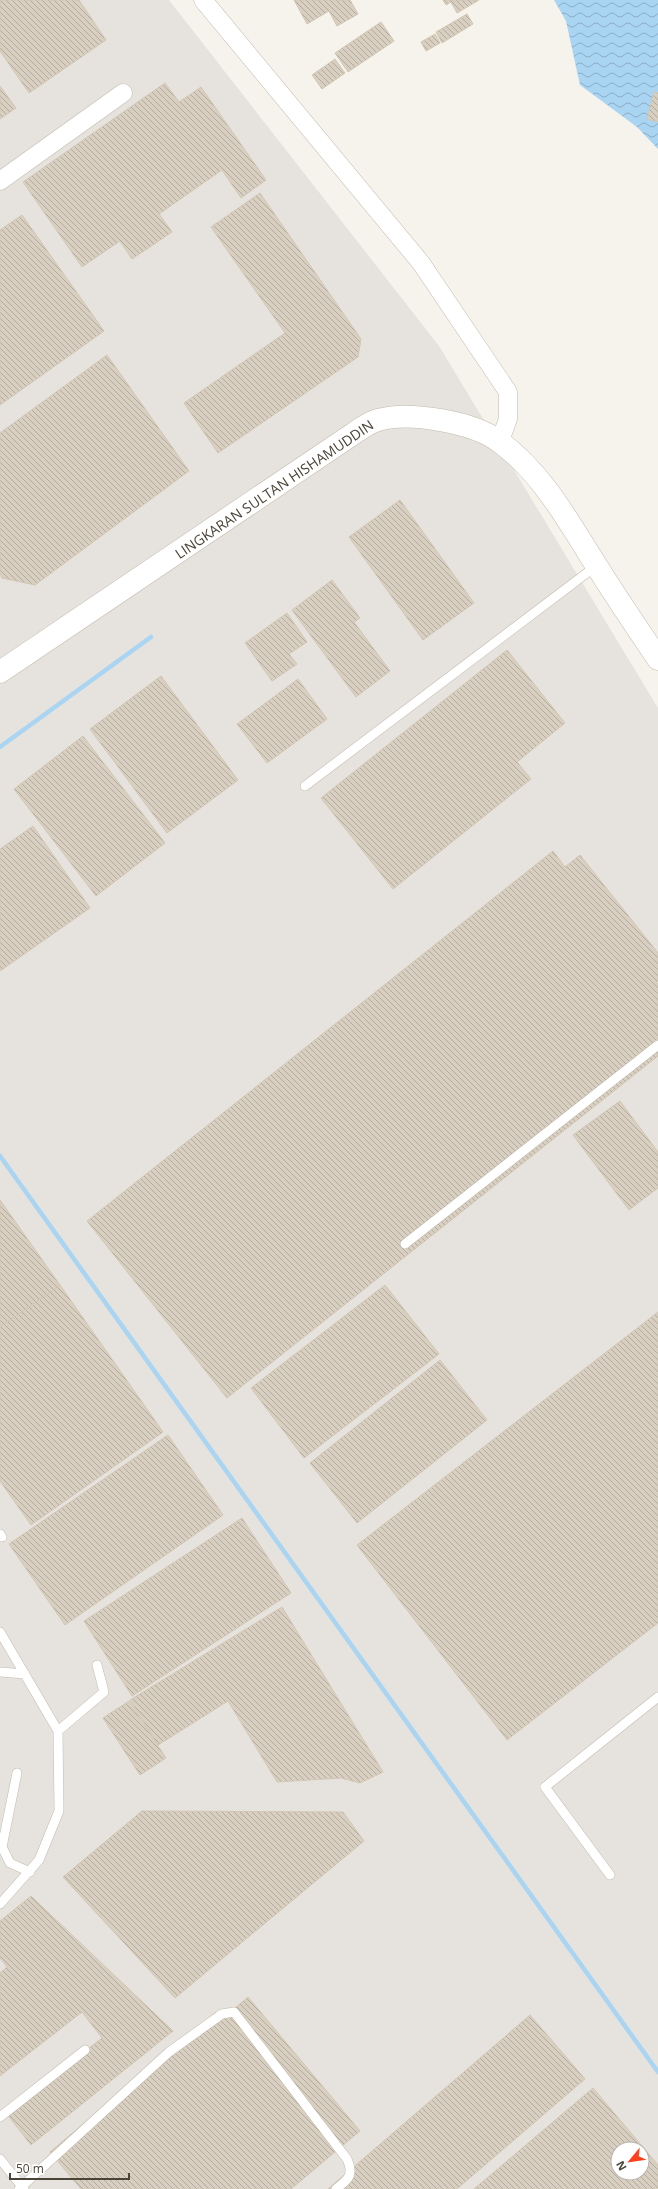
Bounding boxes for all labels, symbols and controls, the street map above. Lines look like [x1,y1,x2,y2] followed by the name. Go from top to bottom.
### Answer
[171,415,377,563] street label: LINGKARAN SULTAN HISHAMUDDIN
[610,2141,650,2181] north arrow
[10,2155,129,2181] scale bar
[612,2159,630,2174] text: N
[16,2160,44,2177] text: 50 m

